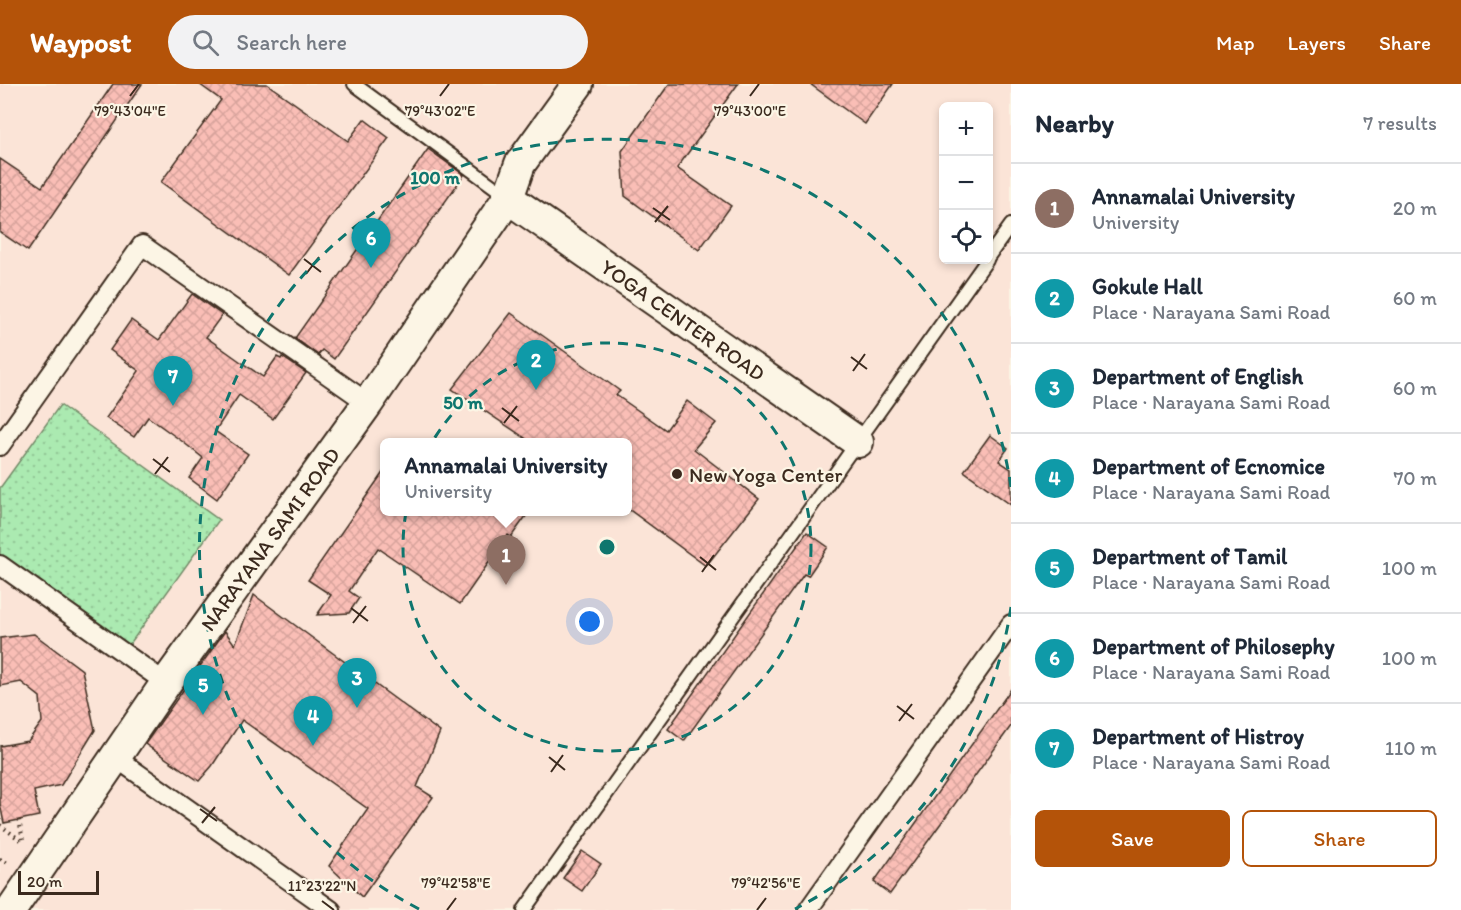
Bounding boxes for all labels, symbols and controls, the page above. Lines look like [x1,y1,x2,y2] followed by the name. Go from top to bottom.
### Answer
[168,15,588,69] search box
[30,25,132,59] text: Waypost
[189,26,222,59] icon: search
[237,29,347,56] text: Search here
[1216,30,1255,55] text: Map
[1288,30,1346,55] text: Layers
[1379,30,1431,55] text: Share
[94,102,166,120] text: 79°43'04"E
[405,102,475,120] text: 79°43'02"E
[714,102,786,120] text: 79°43'00"E
[939,102,993,264] map controls
[939,102,993,156] button: +
[1035,107,1114,139] text: Nearby
[1363,111,1437,135] text: 7 results
[939,156,993,210] button: −
[410,167,461,189] text: 100 m
[1092,183,1295,210] text: Annamalai University
[1050,196,1059,220] text: 1
[1393,196,1437,220] text: 20 m
[939,210,993,264] button: locate
[1092,210,1179,234] text: University
[352,218,391,268] pin: 6
[596,254,770,386] street label: YOGA CENTER ROAD
[1092,273,1203,300] text: Gokule Hall
[1049,286,1060,310] text: 2
[1393,286,1437,310] text: 60 m
[1092,300,1330,324] text: Place · Narayana Sami Road
[516,340,556,390] pin: 2
[154,356,192,406] pin: 7
[1092,363,1303,390] text: Department of English
[1049,376,1060,400] text: 3
[1393,376,1437,400] text: 60 m
[1092,390,1330,414] text: Place · Narayana Sami Road
[443,392,484,414] text: 50 m
[380,438,632,516] popup
[195,442,345,636] street label: NARAYANA SAMI ROAD
[405,452,607,479] text: Annamalai University
[1092,453,1325,480] text: Department of Ecnomice
[689,462,842,487] place label: New Yoga Center
[1048,466,1061,490] text: 4
[1393,466,1437,490] text: 70 m
[670,467,684,481] marker: New Yoga Center
[405,479,492,503] text: University
[1092,480,1330,504] text: Place · Narayana Sami Road
[486,536,526,585] pin: 1
[597,537,617,557] centre of rings
[1092,543,1287,570] text: Department of Tamil
[1049,556,1060,580] text: 5
[1382,556,1437,580] text: 100 m
[1092,570,1330,594] text: Place · Narayana Sami Road
[575,607,604,636] your location
[1092,633,1335,660] text: Department of Philosephy
[1049,646,1060,670] text: 6
[1382,646,1437,670] text: 100 m
[338,658,376,708] pin: 3
[1092,660,1330,684] text: Place · Narayana Sami Road
[184,666,222,715] pin: 5
[294,696,332,746] pin: 4
[1092,723,1304,750] text: Department of Histroy
[1050,736,1059,760] text: 7
[1385,736,1437,760] text: 110 m
[1092,750,1330,774] text: Place · Narayana Sami Road
[1035,810,1230,867] button: Save
[1242,810,1437,867] button: Share
[18,868,99,896] scale bar
[27,872,62,891] text: 20 m
[421,874,491,892] text: 79°42'58"E
[732,874,800,892] text: 79°42'56"E
[288,877,356,895] text: 11°23'22"N

